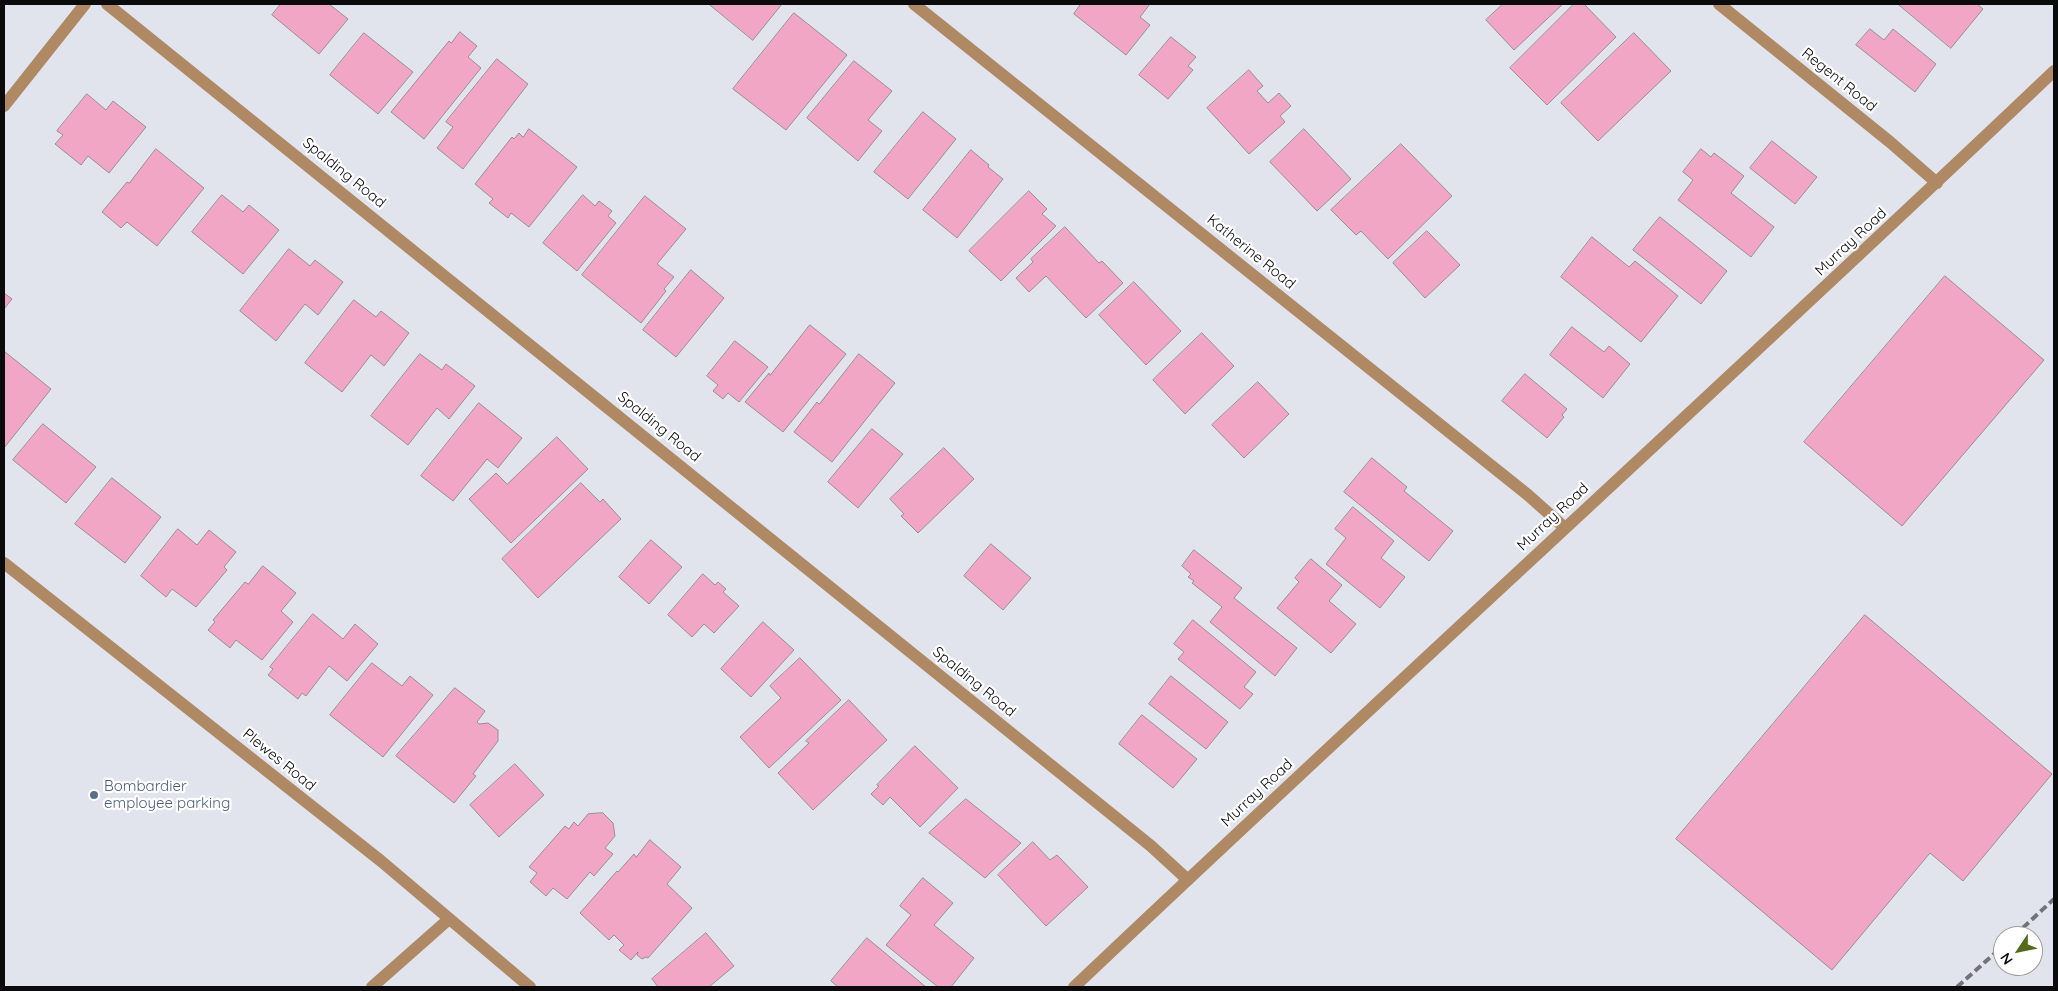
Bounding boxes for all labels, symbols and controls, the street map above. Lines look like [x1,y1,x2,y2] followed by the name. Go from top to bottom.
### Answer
[1798,44,1880,116] street label: Regent Road
[299,134,389,212] street label: Spalding Road
[1812,204,1890,280] street label: Murray Road
[1203,211,1299,293] street label: Katherine Road
[614,388,704,466] street label: Spalding Road
[1514,479,1592,555] street label: Murray Road
[929,643,1019,721] street label: Spalding Road
[239,725,319,795] street label: Plewes Road
[1218,755,1296,831] street label: Murray Road
[104,777,230,812] place label: Bombardier employee parking
[88,789,100,801] marker: Bombardier employee parking
[1993,926,2043,976] north arrow
[1996,950,2017,968] text: N

